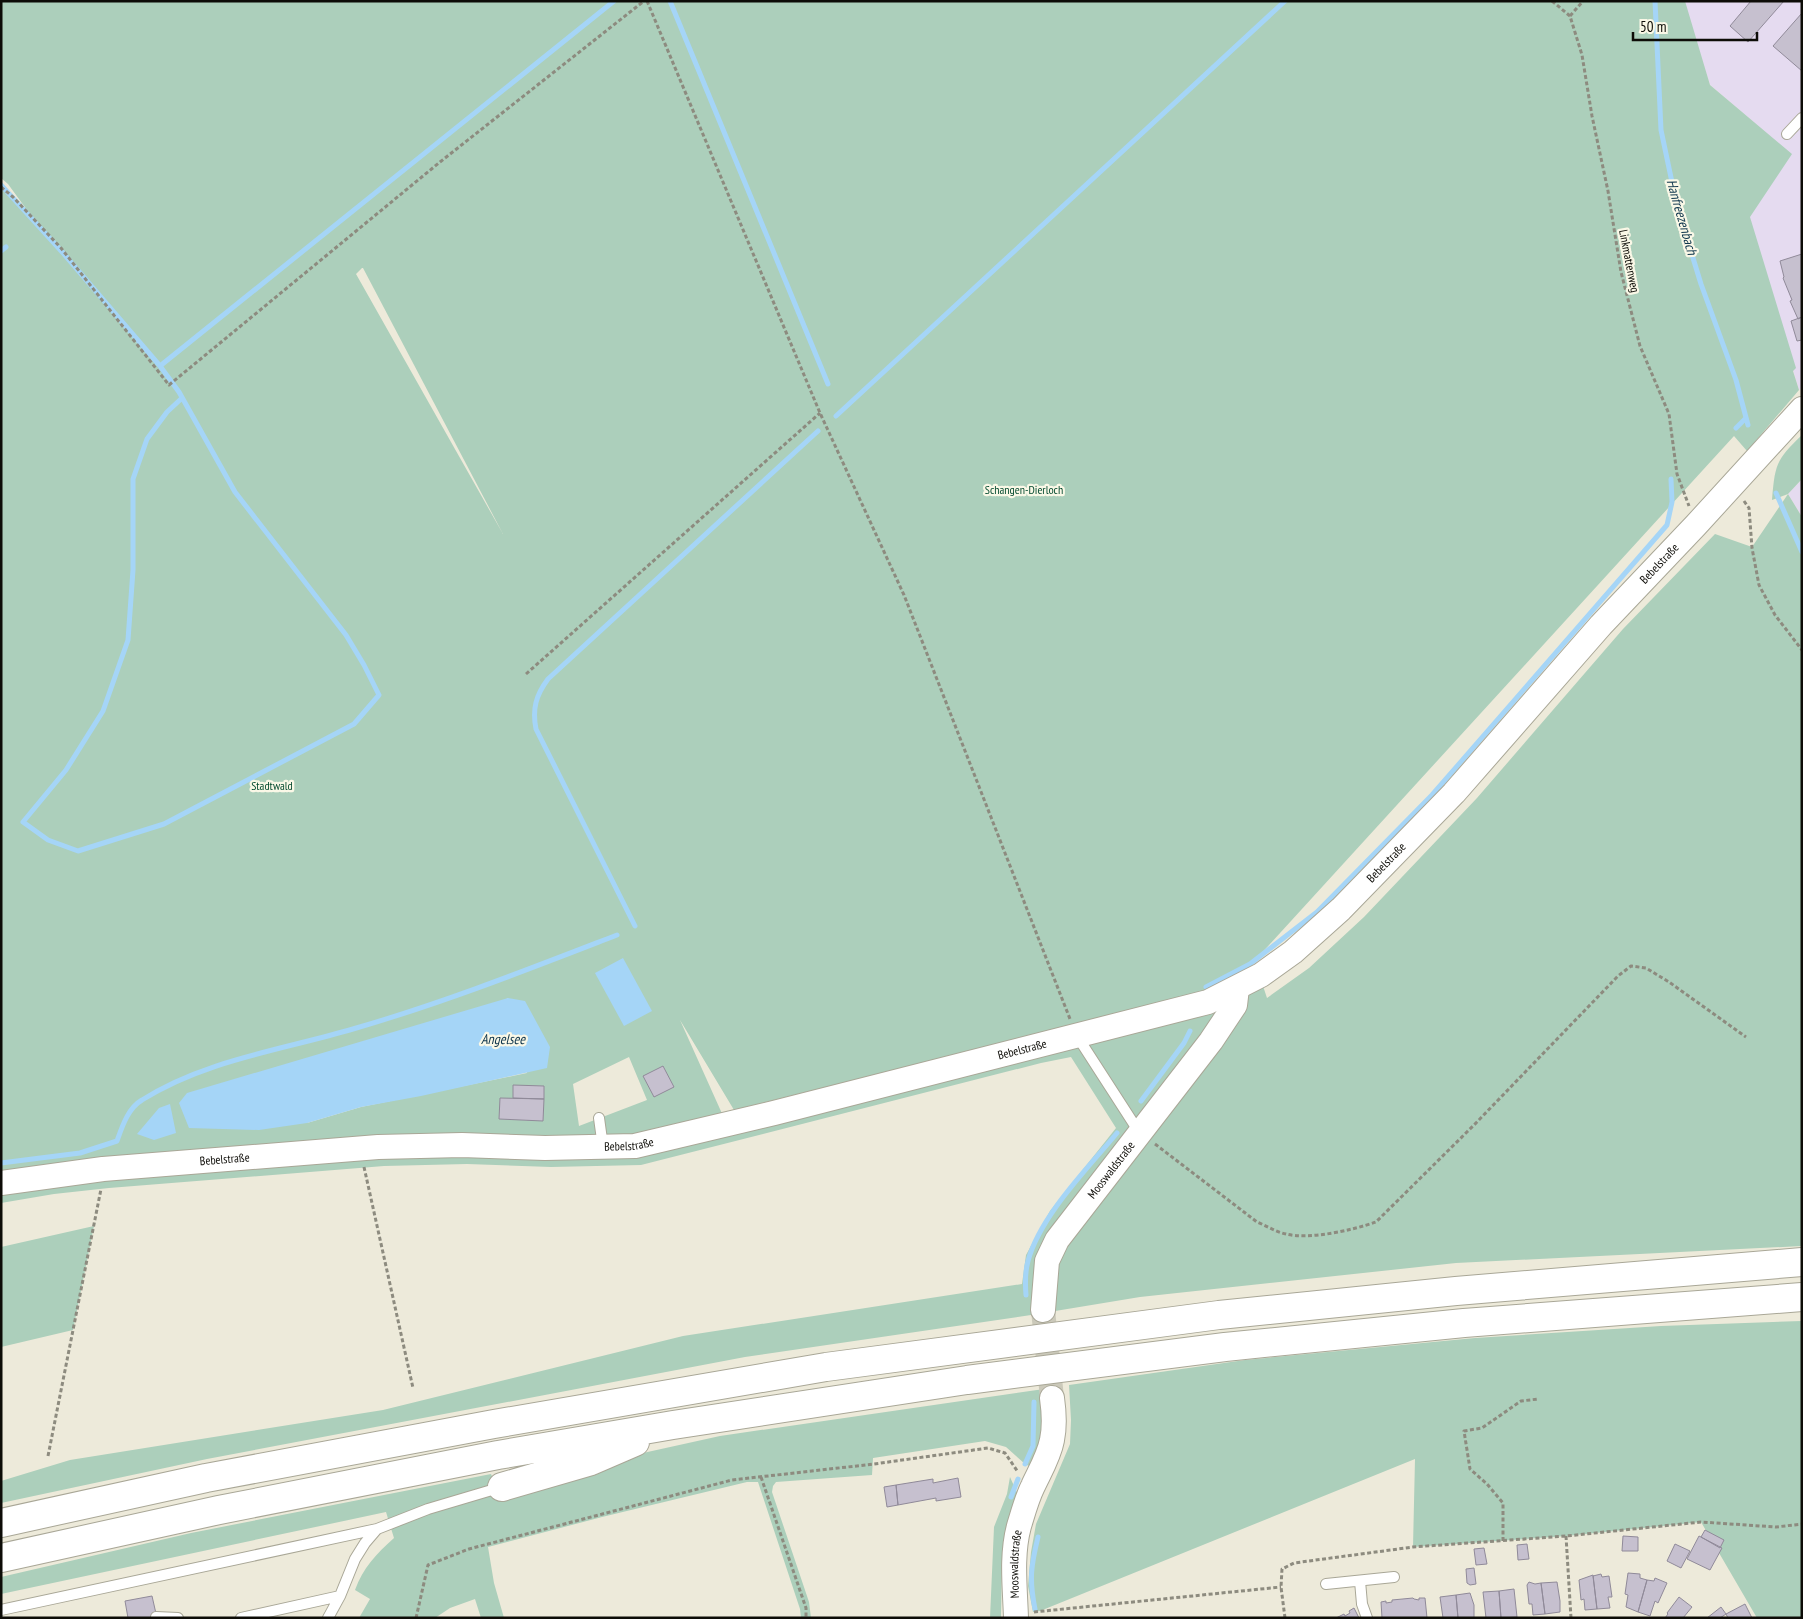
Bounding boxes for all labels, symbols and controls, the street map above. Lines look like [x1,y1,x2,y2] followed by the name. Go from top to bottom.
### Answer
[1633,10,1757,42] scale bar
[1640,17,1666,36] text: 50 m
[1663,177,1702,258] water label: Hanfreezenbach
[1616,228,1643,294] street label: Linkmattenweg
[985,482,1063,497] park label: Schangen-Dierloch
[1636,540,1682,586] street label: Bebelstraße
[251,778,293,793] park label: Stadtwald
[1363,839,1409,885] street label: Bebelstraße
[481,1030,526,1048] water label: Angelsee
[996,1036,1048,1062] street label: Bebelstraße
[604,1134,655,1154] street label: Bebelstraße
[1084,1138,1138,1201] street label: Mooswaldstraße
[199,1149,250,1168] street label: Bebelstraße
[1006,1528,1025,1599] street label: Mooswaldstraße

